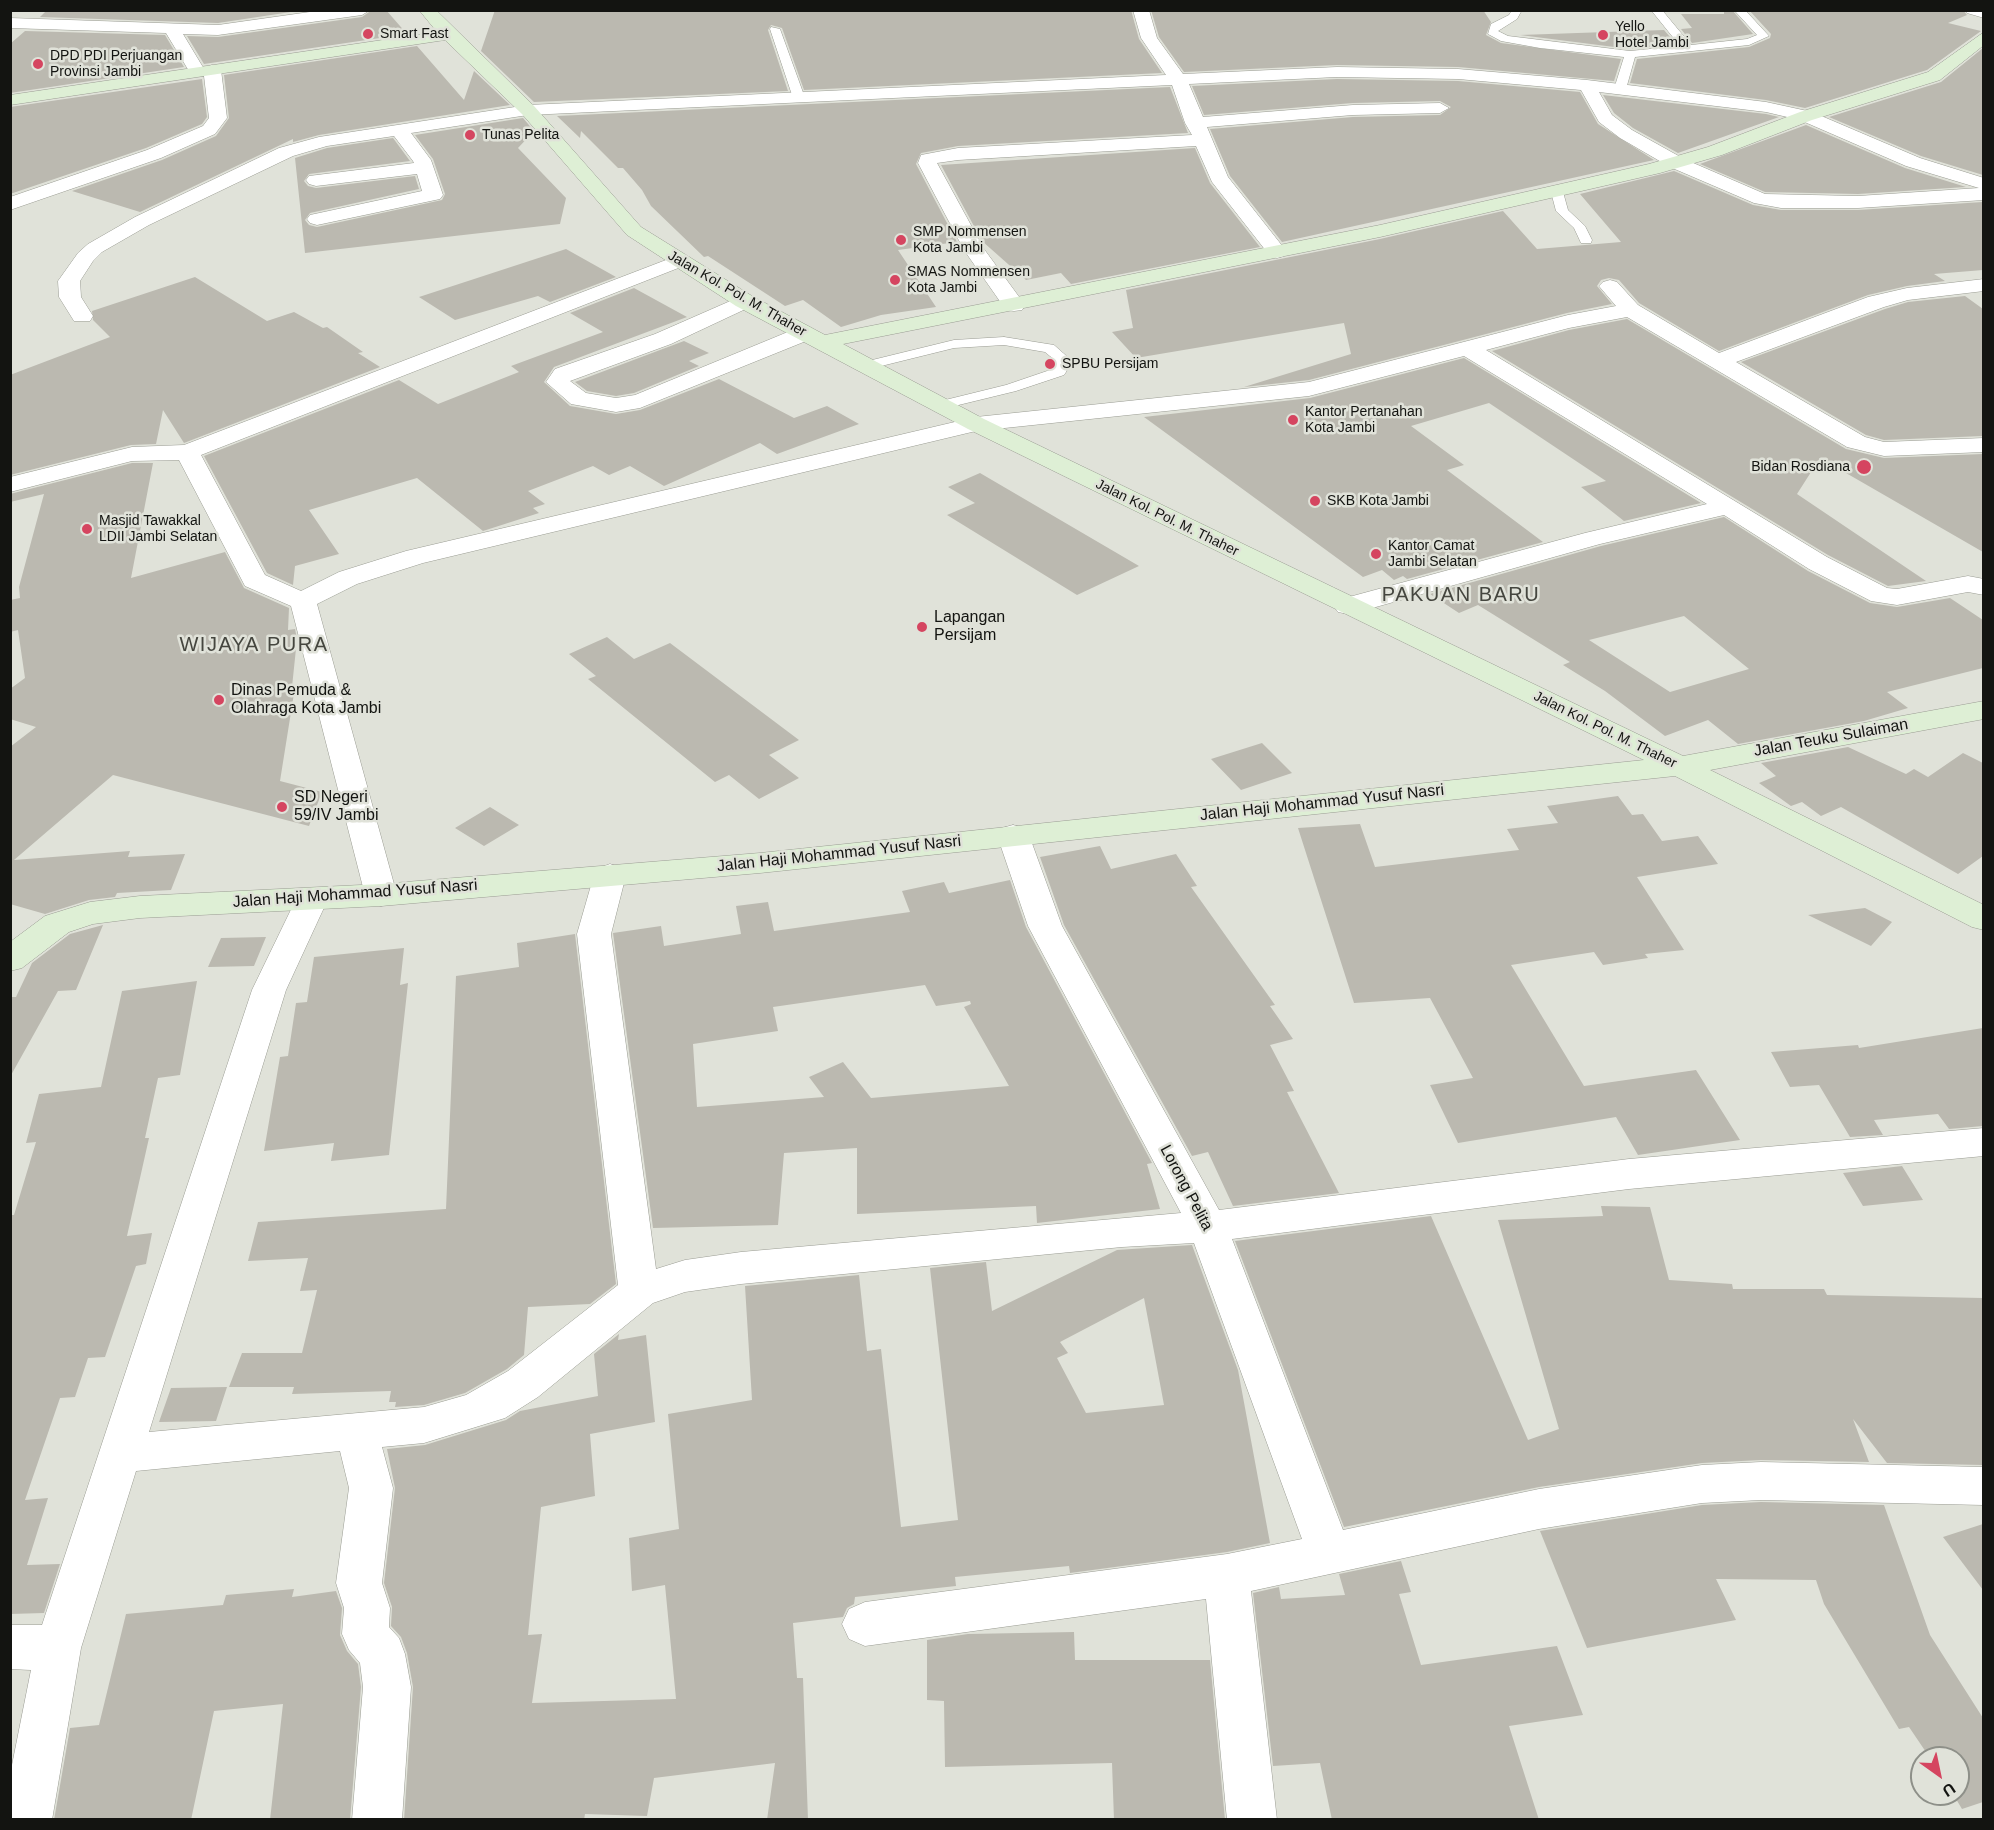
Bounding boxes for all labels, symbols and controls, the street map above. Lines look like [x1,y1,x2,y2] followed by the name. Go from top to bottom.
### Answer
[1615,19,1689,51] place label: Yello Hotel Jambi
[380,26,448,42] place label: Smart Fast
[361,27,375,41] marker: Smart Fast
[1596,28,1610,42] marker: Yello Hotel Jambi
[50,48,182,80] place label: DPD PDI Perjuangan Provinsi Jambi
[31,57,45,71] marker: DPD PDI Perjuangan Provinsi Jambi
[482,127,559,143] place label: Tunas Pelita
[463,128,477,142] marker: Tunas Pelita
[913,224,1027,256] place label: SMP Nommensen Kota Jambi
[894,233,908,247] marker: SMP Nommensen Kota Jambi
[665,247,809,341] street label: Jalan Kol. Pol. M. Thaher
[907,264,1030,296] place label: SMAS Nommensen Kota Jambi
[888,273,902,287] marker: SMAS Nommensen Kota Jambi
[1062,356,1158,372] place label: SPBU Persijam
[1043,357,1057,371] marker: SPBU Persijam
[1305,404,1423,436] place label: Kantor Pertanahan Kota Jambi
[1286,413,1300,427] marker: Kantor Pertanahan Kota Jambi
[1855,458,1873,476] marker: Bidan Rosdiana
[1751,459,1850,475] place label: Bidan Rosdiana
[1093,476,1241,560] street label: Jalan Kol. Pol. M. Thaher
[1327,493,1429,509] place label: SKB Kota Jambi
[1308,494,1322,508] marker: SKB Kota Jambi
[99,513,217,546] place label: Masjid Tawakkal LDII Jambi Selatan
[80,522,94,536] marker: Masjid Tawakkal LDII Jambi Selatan
[1388,538,1477,570] place label: Kantor Camat Jambi Selatan
[1369,547,1383,561] marker: Kantor Camat Jambi Selatan
[1382,583,1540,607] district label: PAKUAN BARU
[934,608,1005,646] place label: Lapangan Persijam
[915,620,929,634] marker: Lapangan Persijam
[179,633,329,657] district label: WIJAYA PURA
[231,681,381,719] place label: Dinas Pemuda & Olahraga Kota Jambi
[1531,688,1679,772] street label: Jalan Kol. Pol. M. Thaher
[212,693,226,707] marker: Dinas Pemuda & Olahraga Kota Jambi
[1752,715,1910,761] street label: Jalan Teuku Sulaiman
[1199,781,1445,825] street label: Jalan Haji Mohammad Yusuf Nasri
[294,788,378,826] place label: SD Negeri 59/IV Jambi
[275,800,289,814] marker: SD Negeri 59/IV Jambi
[716,832,962,876] street label: Jalan Haji Mohammad Yusuf Nasri
[232,876,478,912] street label: Jalan Haji Mohammad Yusuf Nasri
[1155,1142,1217,1234] street label: Lorong Pelita
[1910,1746,1970,1806] north arrow
[1940,1780,1958,1800] text: U

